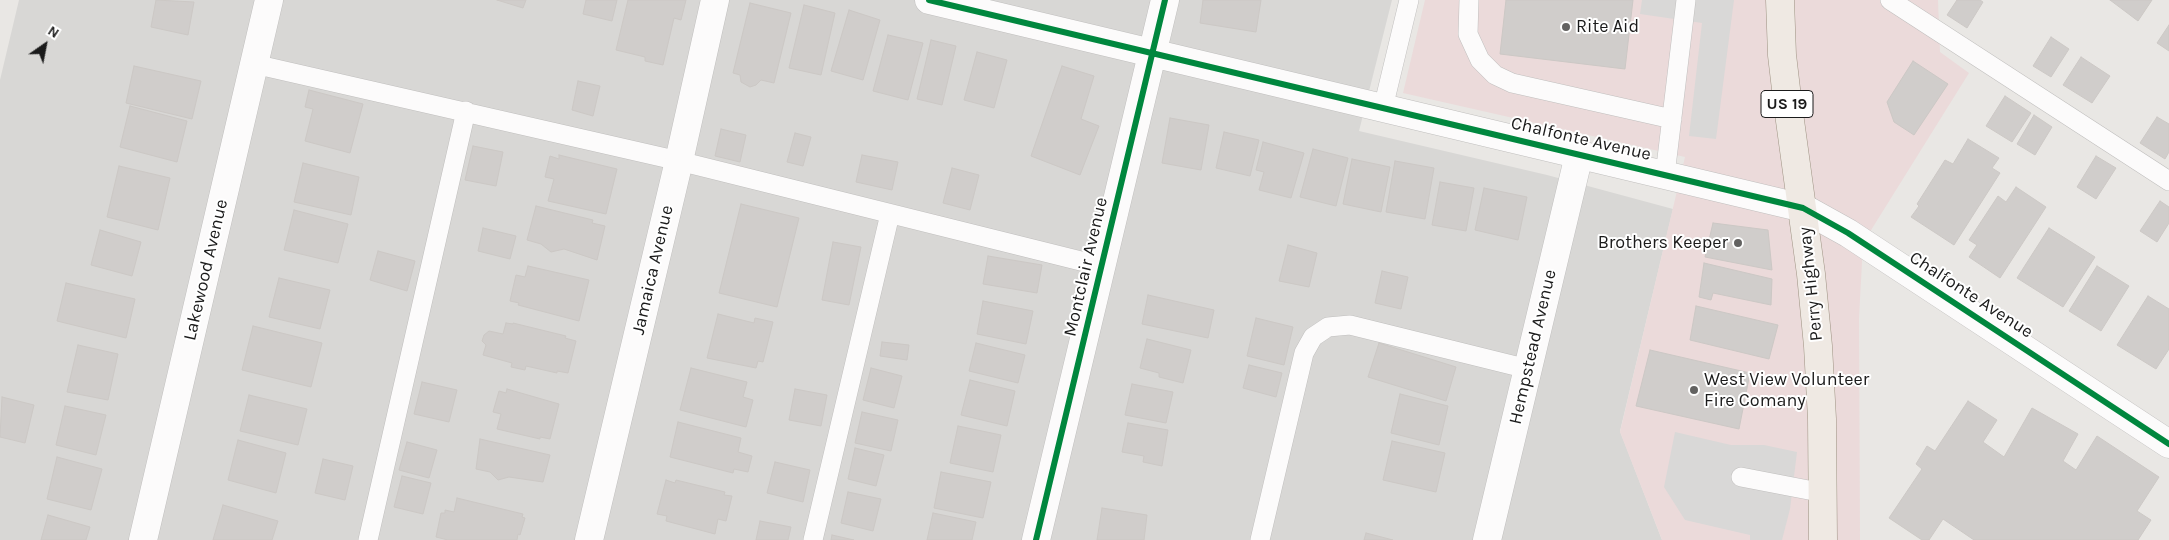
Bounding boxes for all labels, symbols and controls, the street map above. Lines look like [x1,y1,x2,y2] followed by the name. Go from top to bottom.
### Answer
[1576,16,1639,38] place label: Rite Aid
[20,20,70,70] north arrow
[1560,21,1572,33] marker: Rite Aid
[45,22,62,42] text: N
[1761,90,1813,118] road number: US 19
[1509,112,1653,166] street label: Chalfonte Avenue
[1059,195,1113,339] street label: Montclair Avenue
[179,197,233,343] street label: Lakewood Avenue
[628,203,678,337] street label: Jamaica Avenue
[1794,226,1828,342] street label: Perry Highway
[1598,232,1728,254] place label: Brothers Keeper
[1732,237,1744,249] marker: Brothers Keeper
[1905,247,2037,343] street label: Chalfonte Avenue
[1505,268,1561,426] street label: Hempstead Avenue
[1704,369,1869,412] place label: West View Volunteer Fire Comany
[1688,384,1700,396] marker: West View Volunteer Fire Comany

